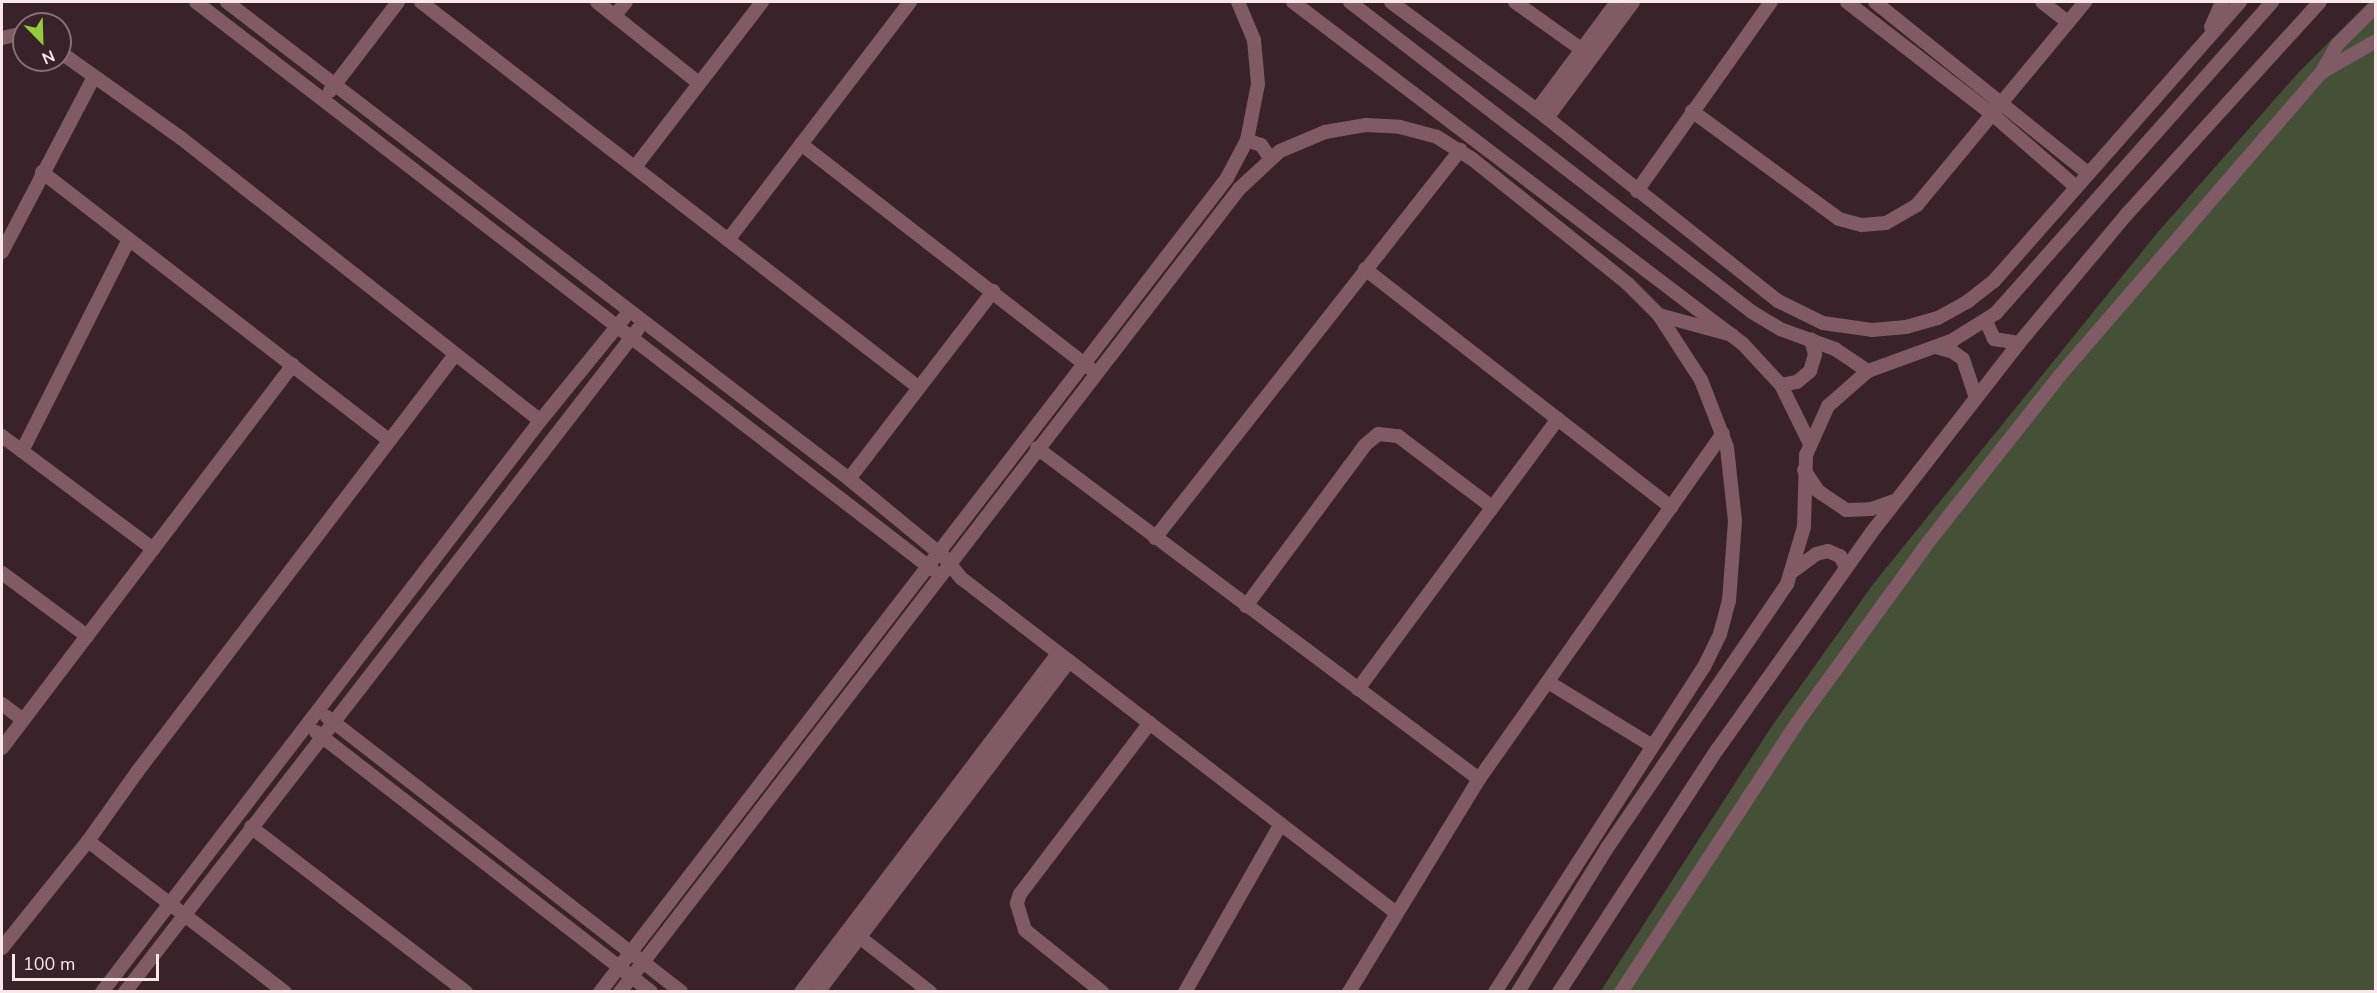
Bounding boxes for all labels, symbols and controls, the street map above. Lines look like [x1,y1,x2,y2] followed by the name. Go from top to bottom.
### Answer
[12,12,72,72] north arrow
[38,44,58,69] text: N
[15,942,162,980] scale bar
[23,952,75,976] text: 100 m

